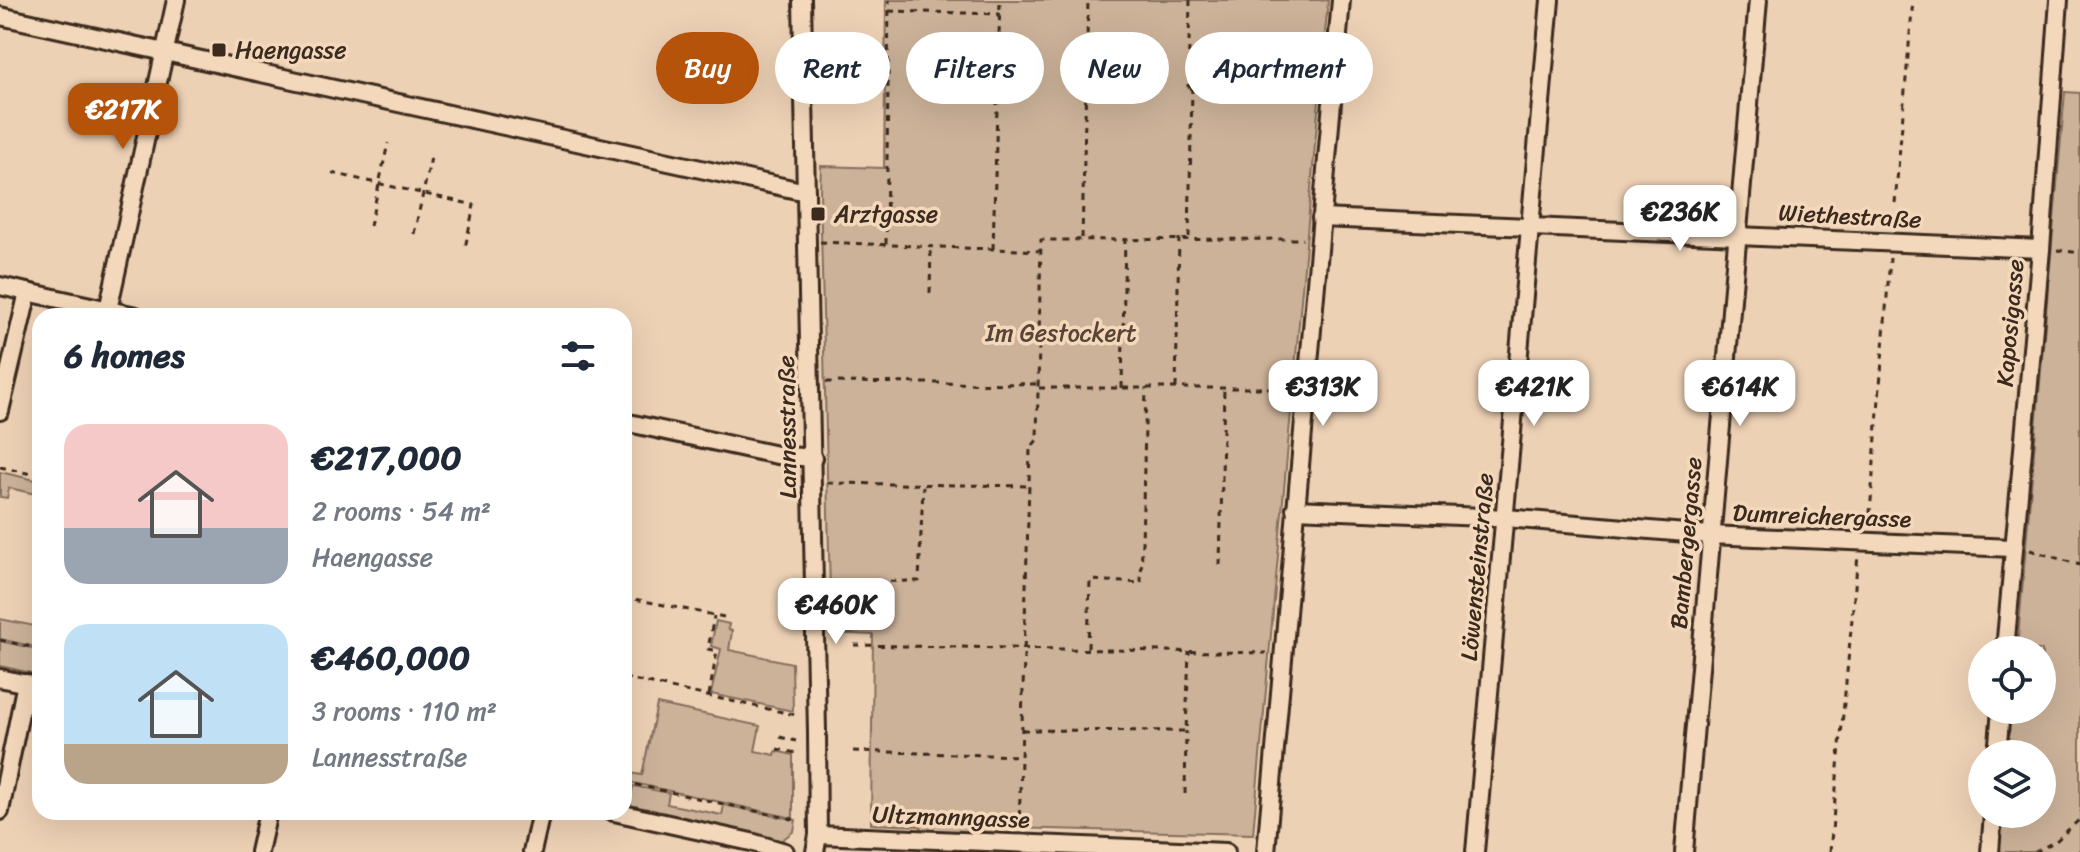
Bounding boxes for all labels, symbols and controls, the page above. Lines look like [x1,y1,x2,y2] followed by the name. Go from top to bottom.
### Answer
[235,29,347,71] place label: Haengasse
[656,32,759,104] chip: Buy
[775,32,890,104] chip: Rent
[906,32,1044,104] chip: Filters
[1060,32,1169,104] chip: New
[1185,32,1373,104] chip: Apartment
[210,41,228,59] marker: Haengasse
[67,83,179,151] pin: €217K
[86,86,160,132] text: €217K
[1624,185,1736,253] pin: €236K
[1641,188,1719,234] text: €236K
[1777,191,1923,241] street label: Wiethestraße
[833,193,938,235] place label: Arztgasse
[809,205,827,223] marker: Arztgasse
[1984,258,2036,388] street label: Kaposigasse
[985,312,1136,354] park label: Im Gestockert
[64,326,185,386] text: 6 homes
[556,334,600,378] icon: filters
[765,355,809,499] street label: Lannesstraße
[1267,360,1379,428] pin: €313K
[1478,360,1590,428] pin: €421K
[1684,360,1796,428] pin: €614K
[1287,363,1359,409] text: €313K
[1496,363,1572,409] text: €421K
[1702,363,1778,409] text: €614K
[312,428,462,488] text: €217,000
[1658,455,1714,631] street label: Bambergergasse
[128,456,224,552] icon: home
[1448,471,1506,663] street label: Löwensteinstraße
[312,488,491,534] text: 2 rooms · 54 m²
[1732,492,1913,540] street label: Dumreichergasse
[312,534,433,580] text: Haengasse
[780,578,892,646] pin: €460K
[796,581,876,627] text: €460K
[312,628,470,688] text: €460,000
[1968,636,2056,828] map controls
[1968,636,2056,724] button: locate
[128,656,224,752] icon: home
[312,688,497,734] text: 3 rooms · 110 m²
[312,734,467,780] text: Lannesstraße
[1968,740,2056,828] button: layers
[871,793,1031,841] street label: Ultzmanngasse

